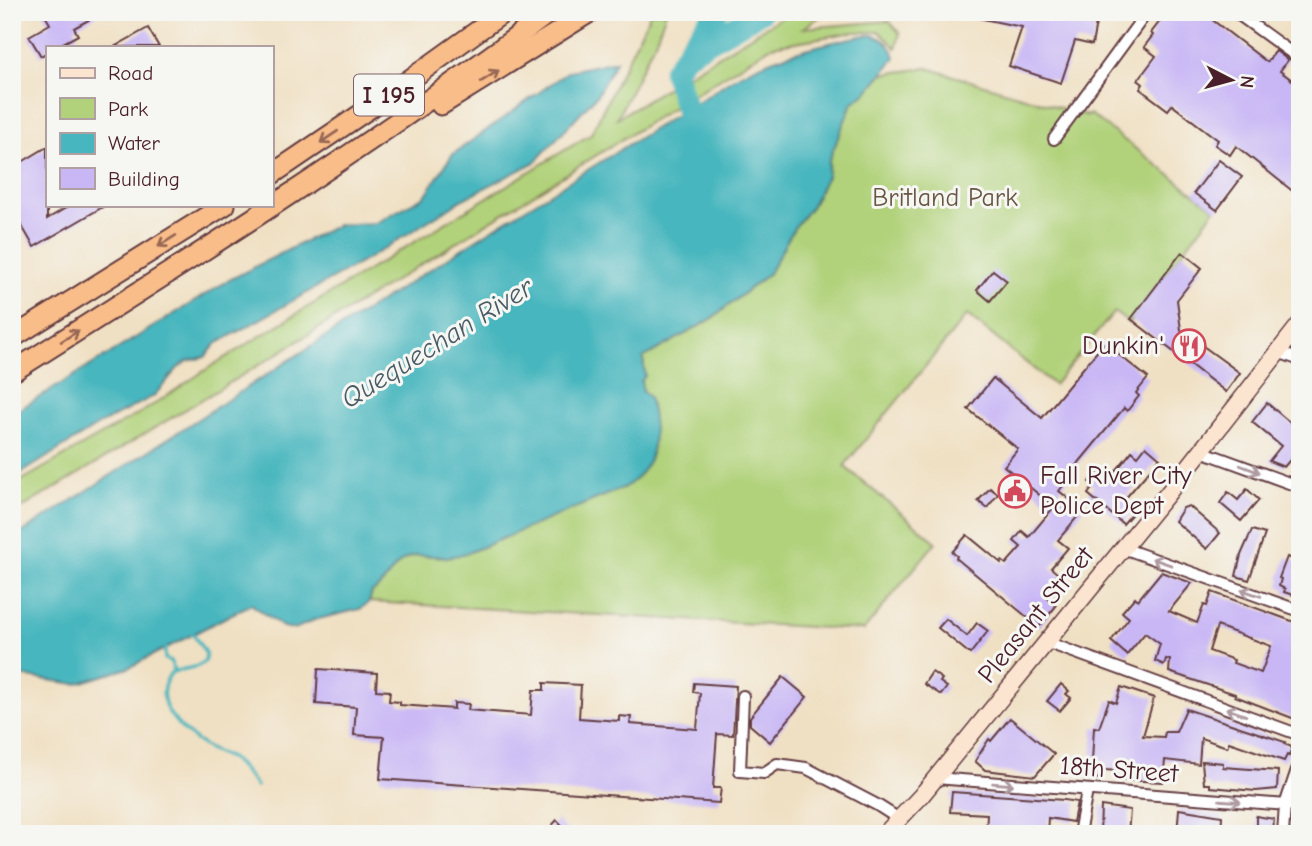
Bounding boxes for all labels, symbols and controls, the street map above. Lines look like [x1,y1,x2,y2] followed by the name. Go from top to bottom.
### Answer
[46,46,273,206] legend
[1196,46,1266,116] north arrow
[108,61,153,85] text: Road
[479,69,499,83] one-way arrow
[354,74,424,116] road number: I 195
[1235,74,1258,89] text: N
[108,97,148,121] text: Park
[320,130,339,144] one-way arrow
[108,131,161,155] text: Water
[108,167,180,191] text: Building
[872,183,1018,213] park label: Britland Park
[157,234,177,248] one-way arrow
[335,270,540,415] water label: Quequechan River
[1170,327,1208,365] restaurant icon: Dunkin'
[60,328,79,343] one-way arrow
[1082,331,1164,361] place label: Dunkin'
[1040,461,1192,521] place label: Fall River City Police Dept
[1239,464,1261,476] one-way arrow
[996,472,1034,510] public building icon: Fall River City Police Dept
[972,540,1101,689] street label: Pleasant Street
[1151,555,1173,568] one-way arrow
[1240,586,1262,598] one-way arrow
[1225,704,1247,717] one-way arrow
[1059,751,1181,789] street label: 18th Street
[991,778,1014,791] one-way arrow
[1218,795,1241,808] one-way arrow

